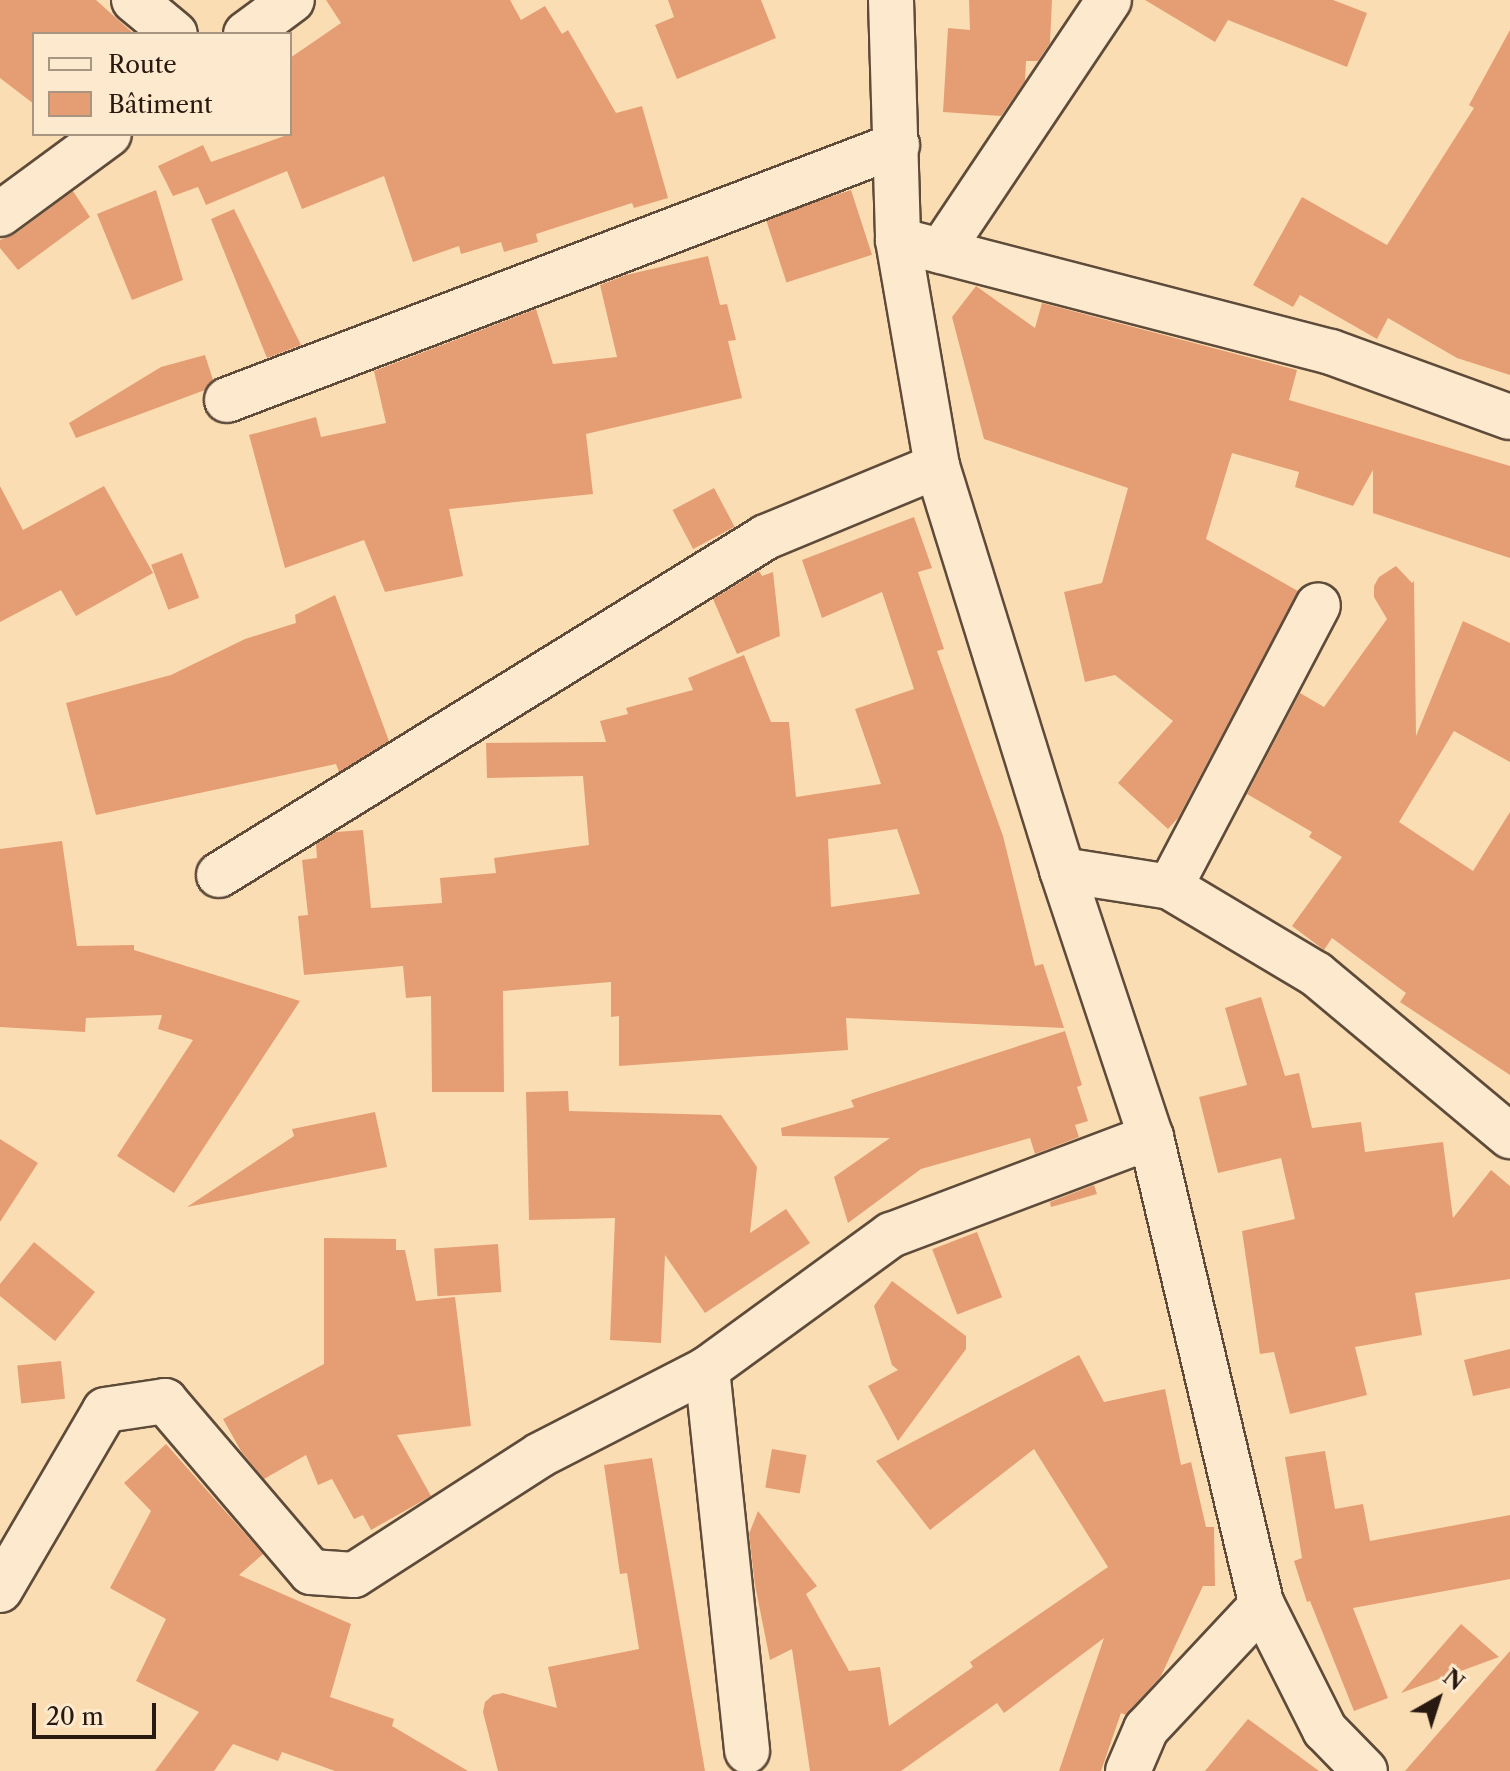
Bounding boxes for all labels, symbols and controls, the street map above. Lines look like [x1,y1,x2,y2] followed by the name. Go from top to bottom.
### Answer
[32,32,292,136] legend
[108,50,177,79] text: Route
[108,90,213,119] text: Bâtiment
[1398,1659,1478,1739] north arrow
[1437,1663,1469,1696] text: N
[36,1687,160,1737] scale bar
[46,1702,104,1731] text: 20 m

